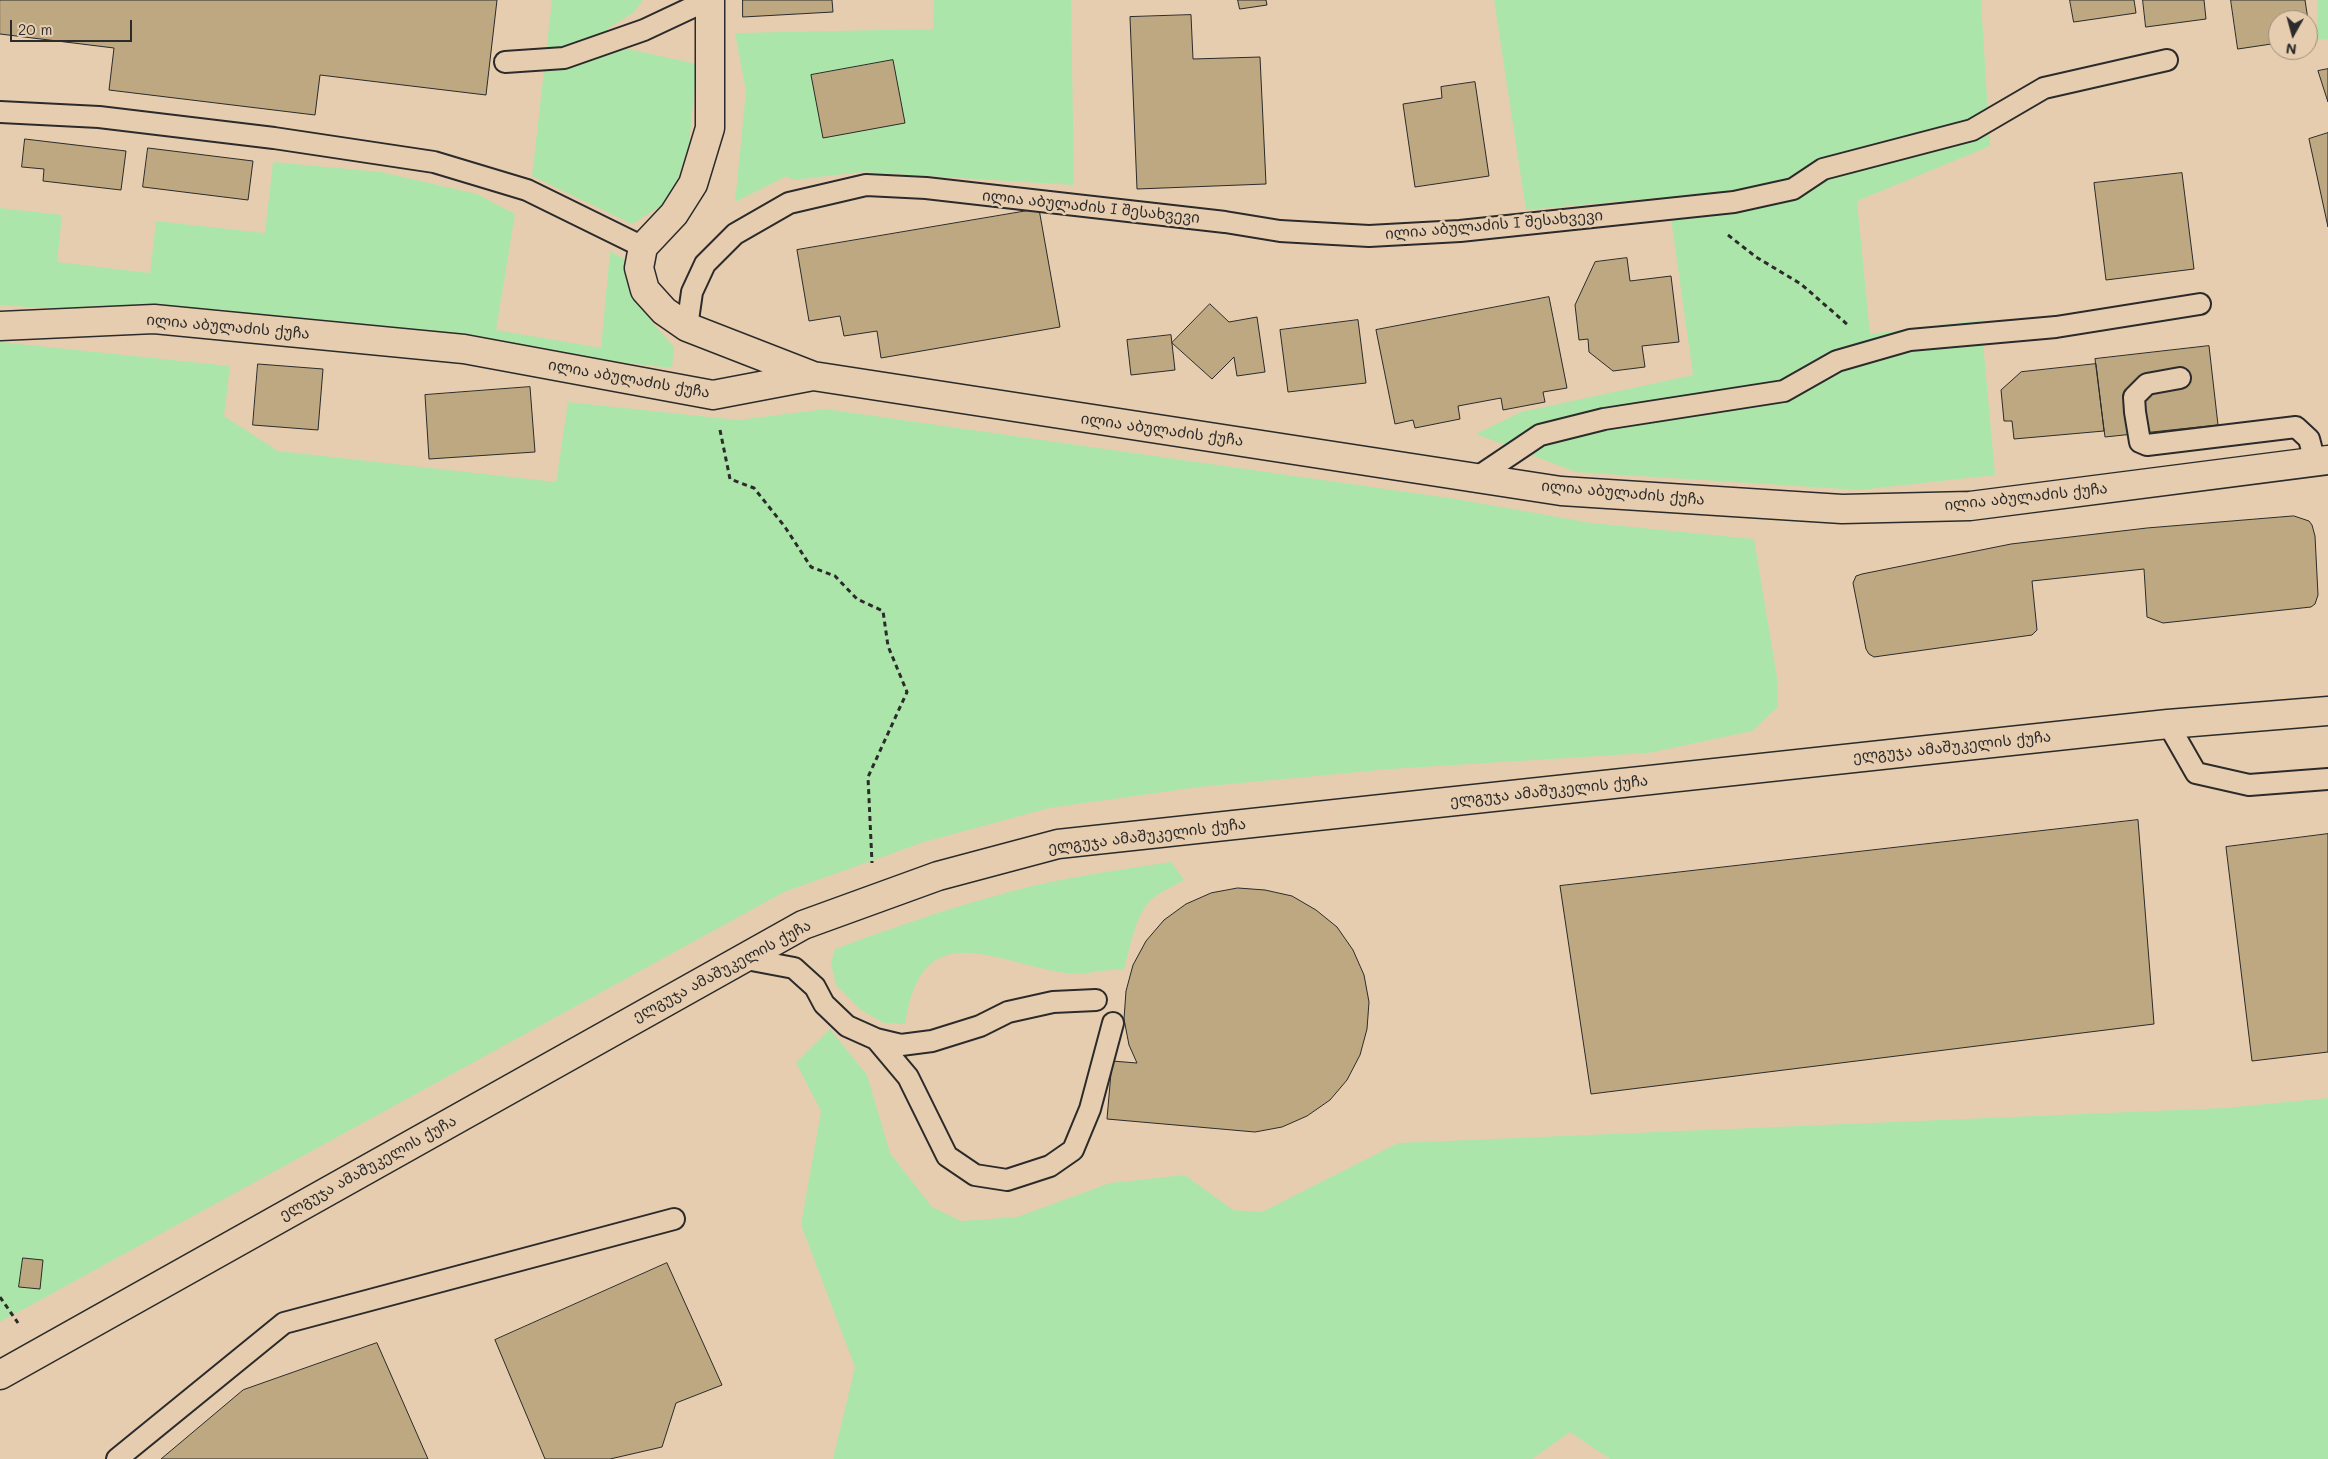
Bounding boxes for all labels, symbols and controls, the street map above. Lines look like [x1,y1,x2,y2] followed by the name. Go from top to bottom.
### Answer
[12,10,135,42] scale bar
[2268,10,2318,60] north arrow
[18,19,52,39] text: 20 m
[2285,39,2298,59] text: N
[981,187,1201,227] street label: ილია აბულაძის I შესახვევი
[1384,207,1604,243] street label: ილია აბულაძის I შესახვევი
[146,311,310,343] street label: ილია აბულაძის ქუჩა
[547,356,711,402] street label: ილია აბულაძის ქუჩა
[1080,410,1244,450] street label: ილია აბულაძის ქუჩა
[1541,477,1705,509] street label: ილია აბულაძის ქუჩა
[1944,479,2108,515] street label: ილია აბულაძის ქუჩა
[1852,728,2052,766] street label: ელგუჯა ამაშუკელის ქუჩა
[1449,772,1649,810] street label: ელგუჯა ამაშუკელის ქუჩა
[1047,815,1247,857] street label: ელგუჯა ამაშუკელის ქუჩა
[630,916,814,1026] street label: ელგუჯა ამაშუკელის ქუჩა
[277,1112,459,1224] street label: ელგუჯა ამაშუკელის ქუჩა

